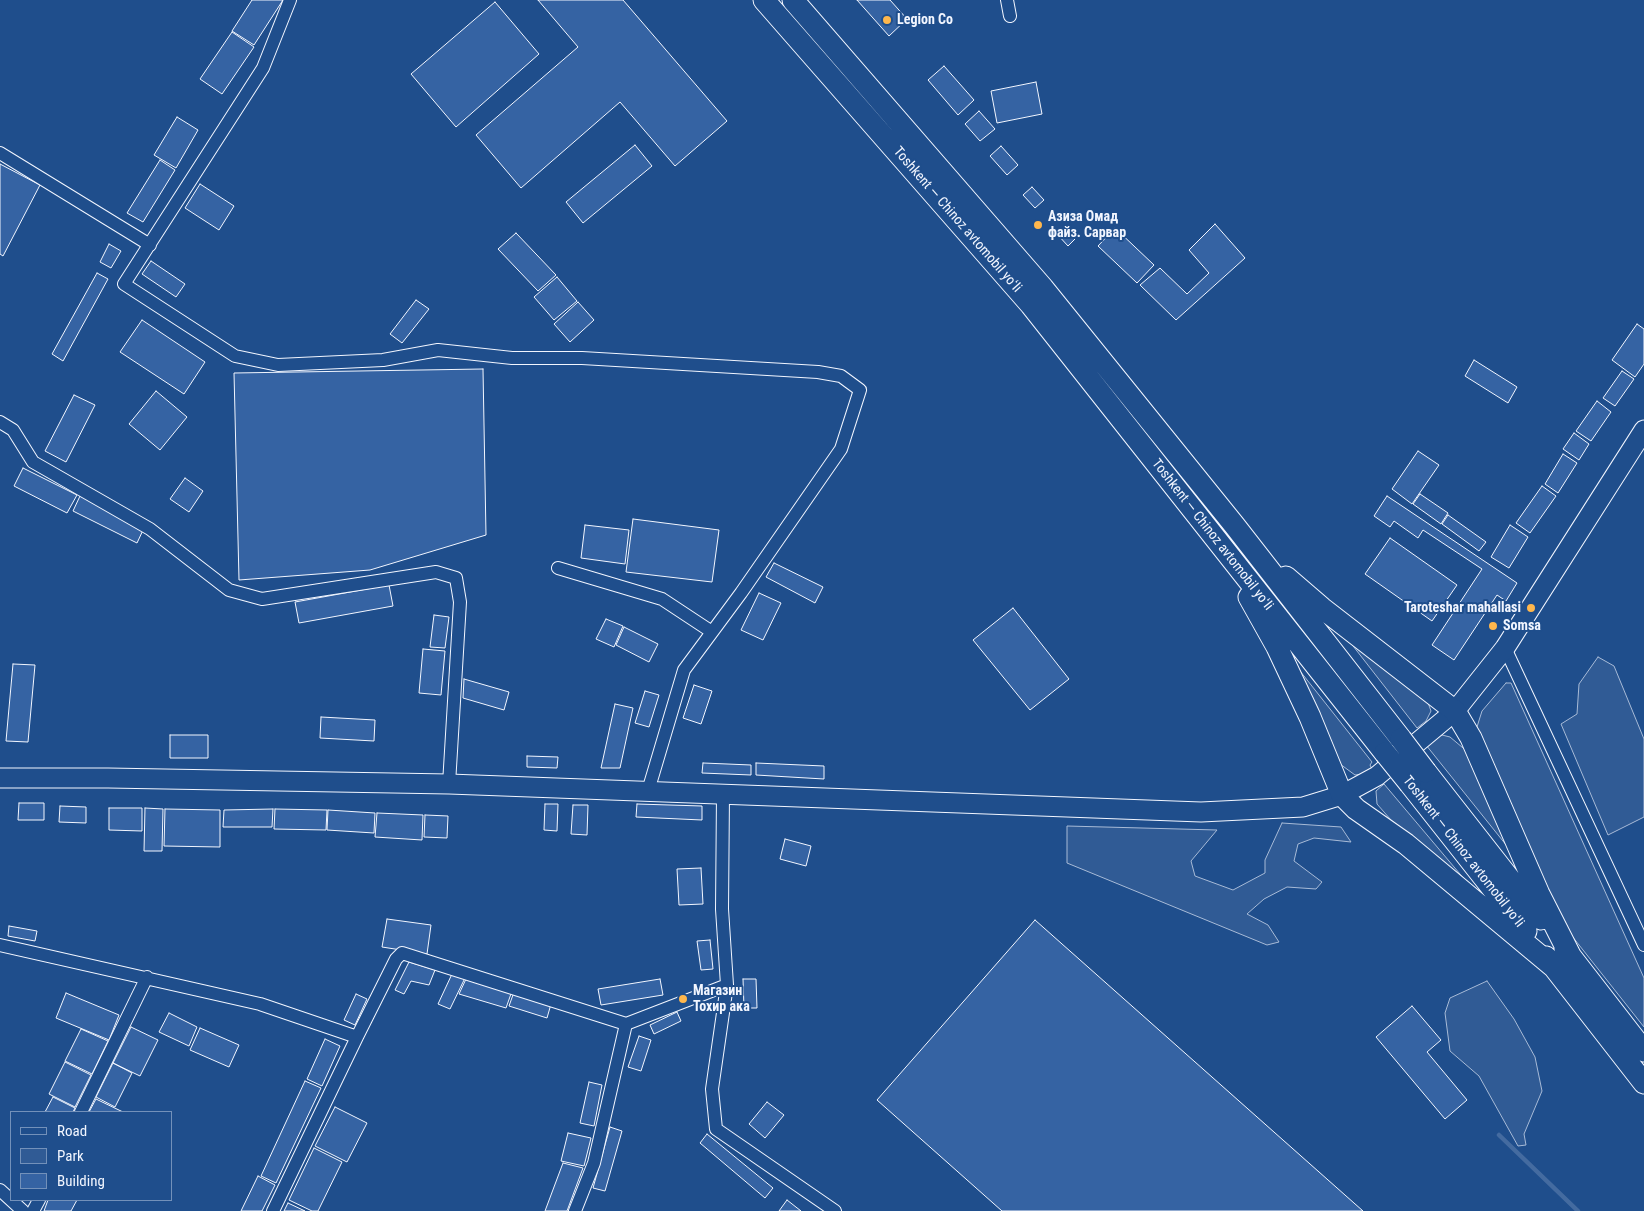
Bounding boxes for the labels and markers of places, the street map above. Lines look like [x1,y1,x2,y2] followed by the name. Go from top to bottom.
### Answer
[897,12,953,28] place label: Legion Co
[881,14,893,26] marker: Legion Co
[1048,209,1126,242] place label: Азиза Омад файз. Сарвар
[1032,219,1044,231] marker: Азиза Омад файз. Сарвар
[1404,600,1521,616] place label: Taroteshar mahallasi
[1525,602,1537,614] marker: Taroteshar mahallasi
[1503,618,1541,634] place label: Somsa
[1487,620,1499,632] marker: Somsa
[693,983,750,1016] place label: Магазин Тохир ака
[677,993,689,1005] marker: Магазин Тохир ака

